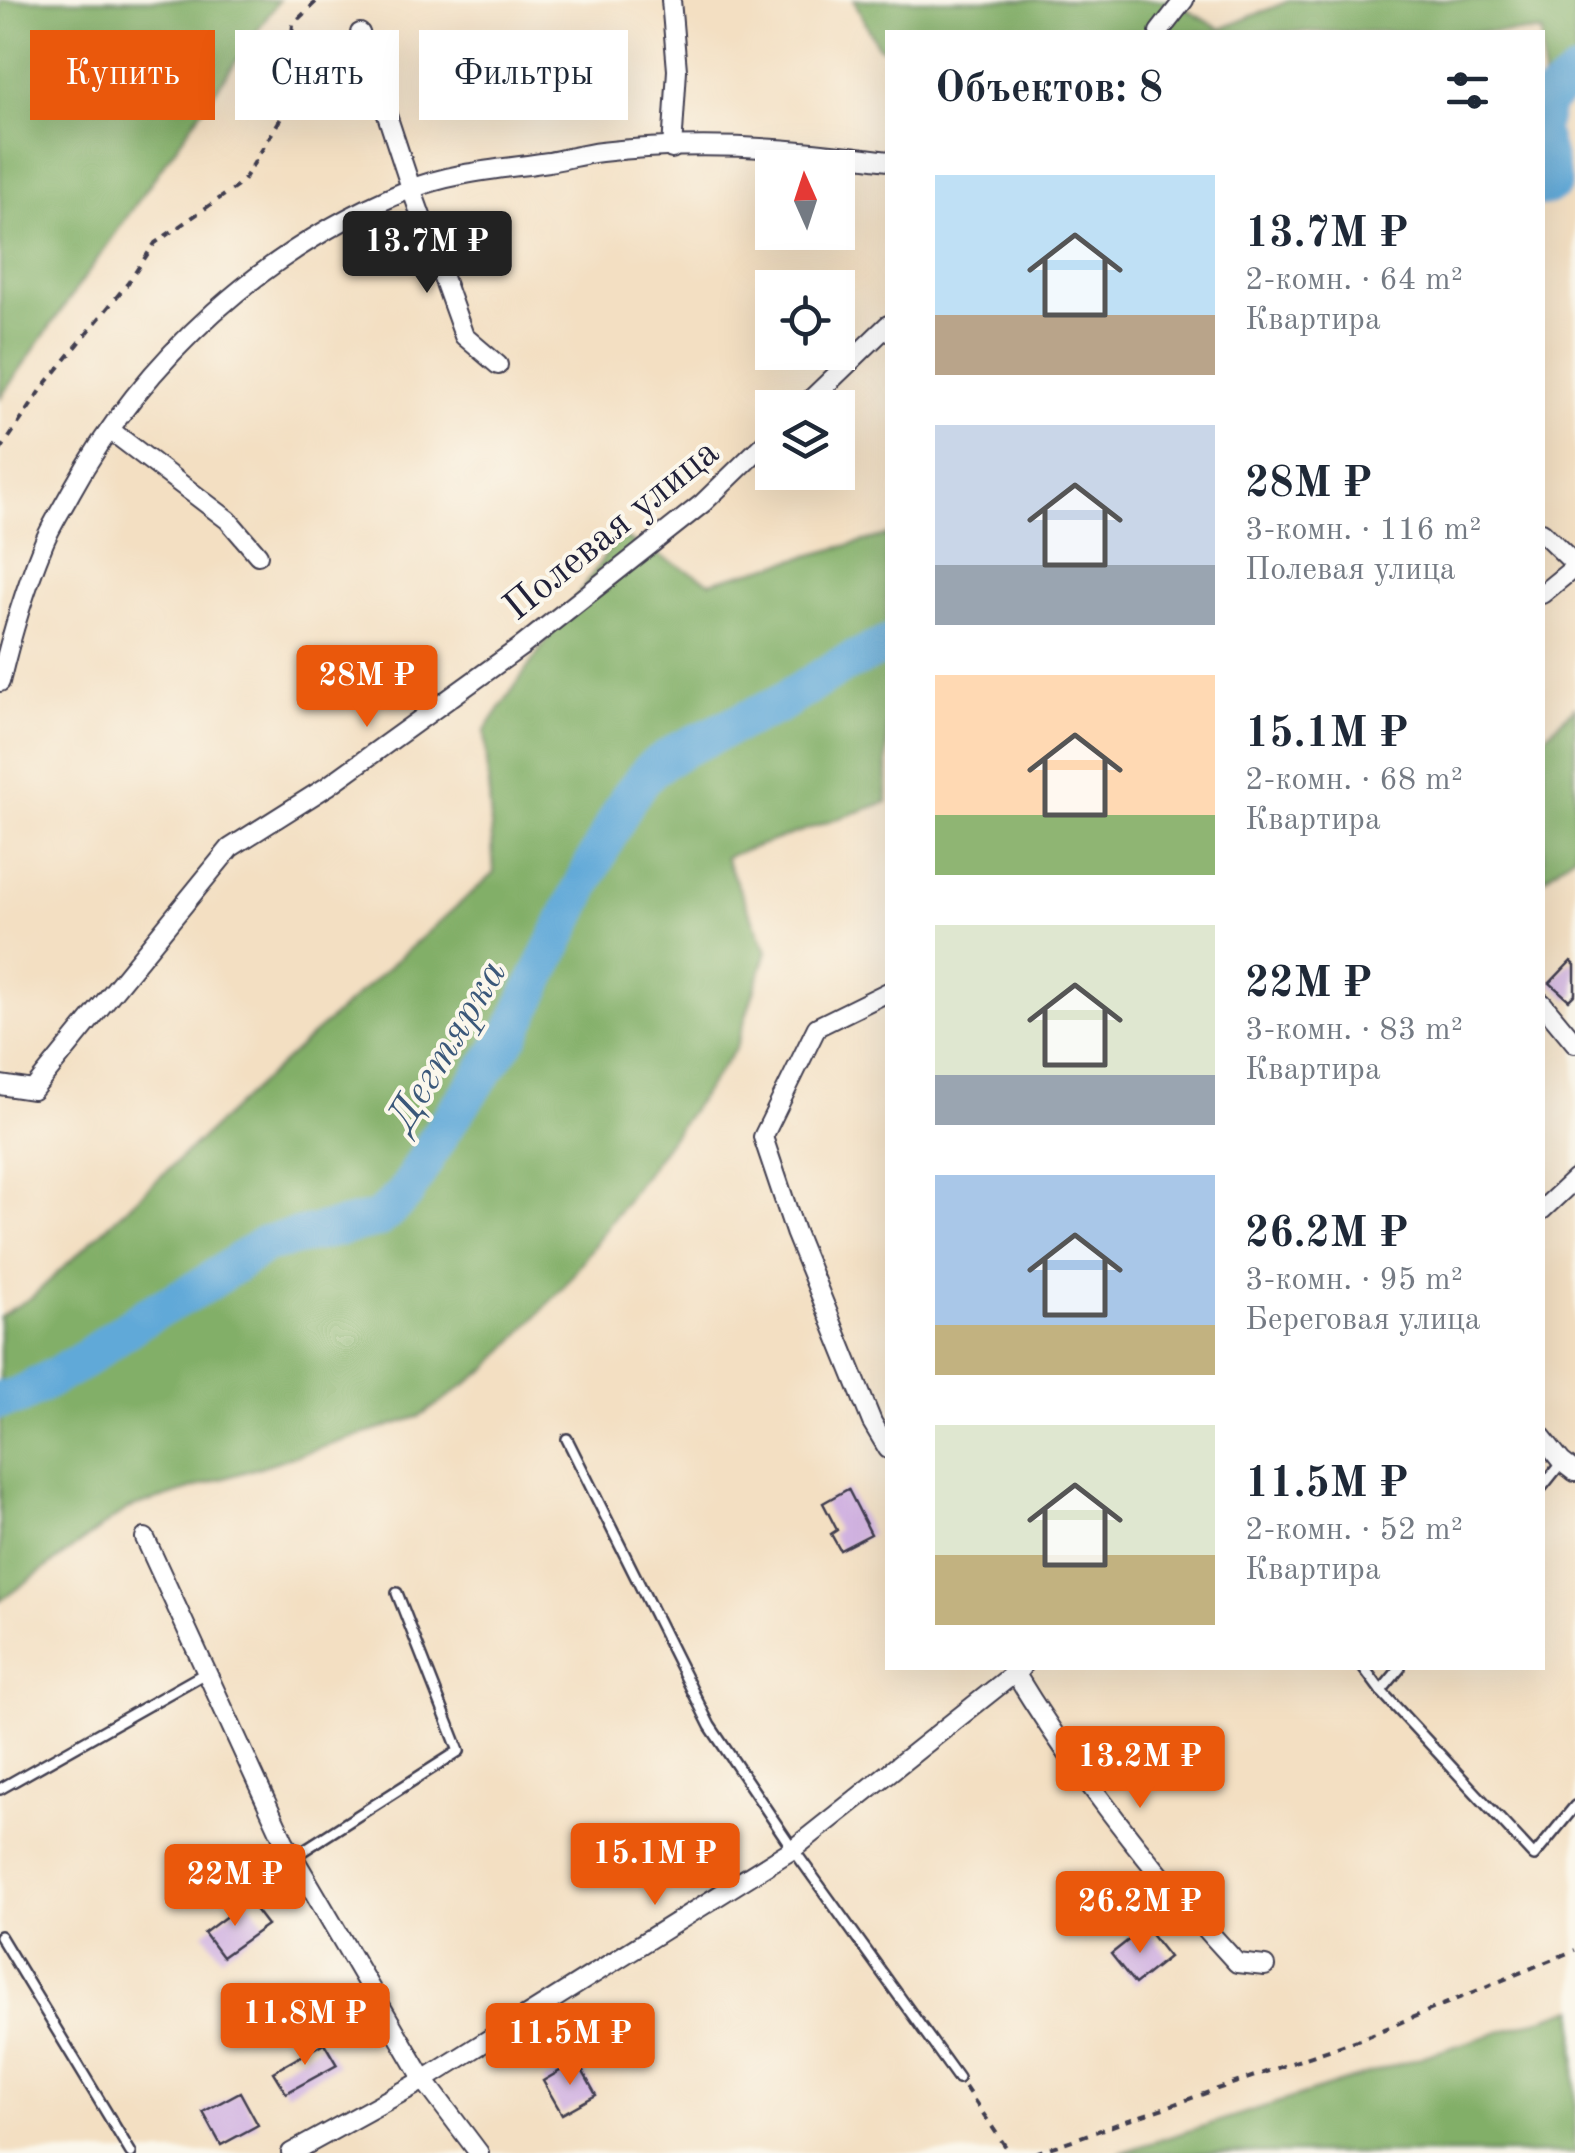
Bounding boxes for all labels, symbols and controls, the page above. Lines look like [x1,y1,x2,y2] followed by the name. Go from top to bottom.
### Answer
[30,30,215,120] chip: Купить
[235,30,399,120] chip: Снять
[419,30,628,120] chip: Фильтры
[1440,63,1495,118] icon: filters
[935,69,1163,111] text: Объектов: 8
[755,150,855,250] north arrow
[755,150,855,490] map controls
[335,211,519,296] pin: 13.7M ₽
[1245,214,1408,256] text: 13.7M ₽
[1015,215,1135,335] icon: home
[365,227,489,259] text: 13.7M ₽
[1245,265,1463,297] text: 2-комн. · 64 m²
[755,270,855,370] button: locate
[1245,305,1381,337] text: Квартира
[755,390,855,490] button: layers
[498,433,728,629] street label: Полевая улица
[1245,464,1372,506] text: 28M ₽
[1015,465,1135,585] icon: home
[1245,515,1481,547] text: 3-комн. · 116 m²
[1245,555,1456,587] text: Полевая улица
[297,645,437,730] pin: 28M ₽
[318,661,416,693] text: 28M ₽
[1245,714,1408,756] text: 15.1M ₽
[1015,715,1135,835] icon: home
[1245,765,1463,797] text: 2-комн. · 68 m²
[1245,805,1381,837] text: Квартира
[379,953,516,1143] water label: Дегтярка
[1245,964,1372,1006] text: 22M ₽
[1015,965,1135,1085] icon: home
[1245,1015,1463,1047] text: 3-комн. · 83 m²
[1245,1055,1381,1087] text: Квартира
[1245,1214,1408,1256] text: 26.2M ₽
[1015,1215,1135,1335] icon: home
[1245,1265,1463,1297] text: 3-комн. · 95 m²
[1245,1305,1480,1337] text: Береговая улица
[1245,1464,1408,1506] text: 11.5M ₽
[1015,1465,1135,1585] icon: home
[1245,1515,1463,1547] text: 2-комн. · 52 m²
[1245,1555,1381,1587] text: Квартира
[1048,1726,1232,1811] pin: 13.2M ₽
[1078,1742,1202,1774] text: 13.2M ₽
[563,1823,747,1908] pin: 15.1M ₽
[593,1839,717,1871] text: 15.1M ₽
[165,1844,305,1929] pin: 22M ₽
[186,1860,284,1892] text: 22M ₽
[1048,1871,1232,1956] pin: 26.2M ₽
[1078,1887,1202,1919] text: 26.2M ₽
[213,1983,397,2068] pin: 11.8M ₽
[243,1999,367,2031] text: 11.8M ₽
[478,2003,662,2088] pin: 11.5M ₽
[508,2019,632,2051] text: 11.5M ₽

